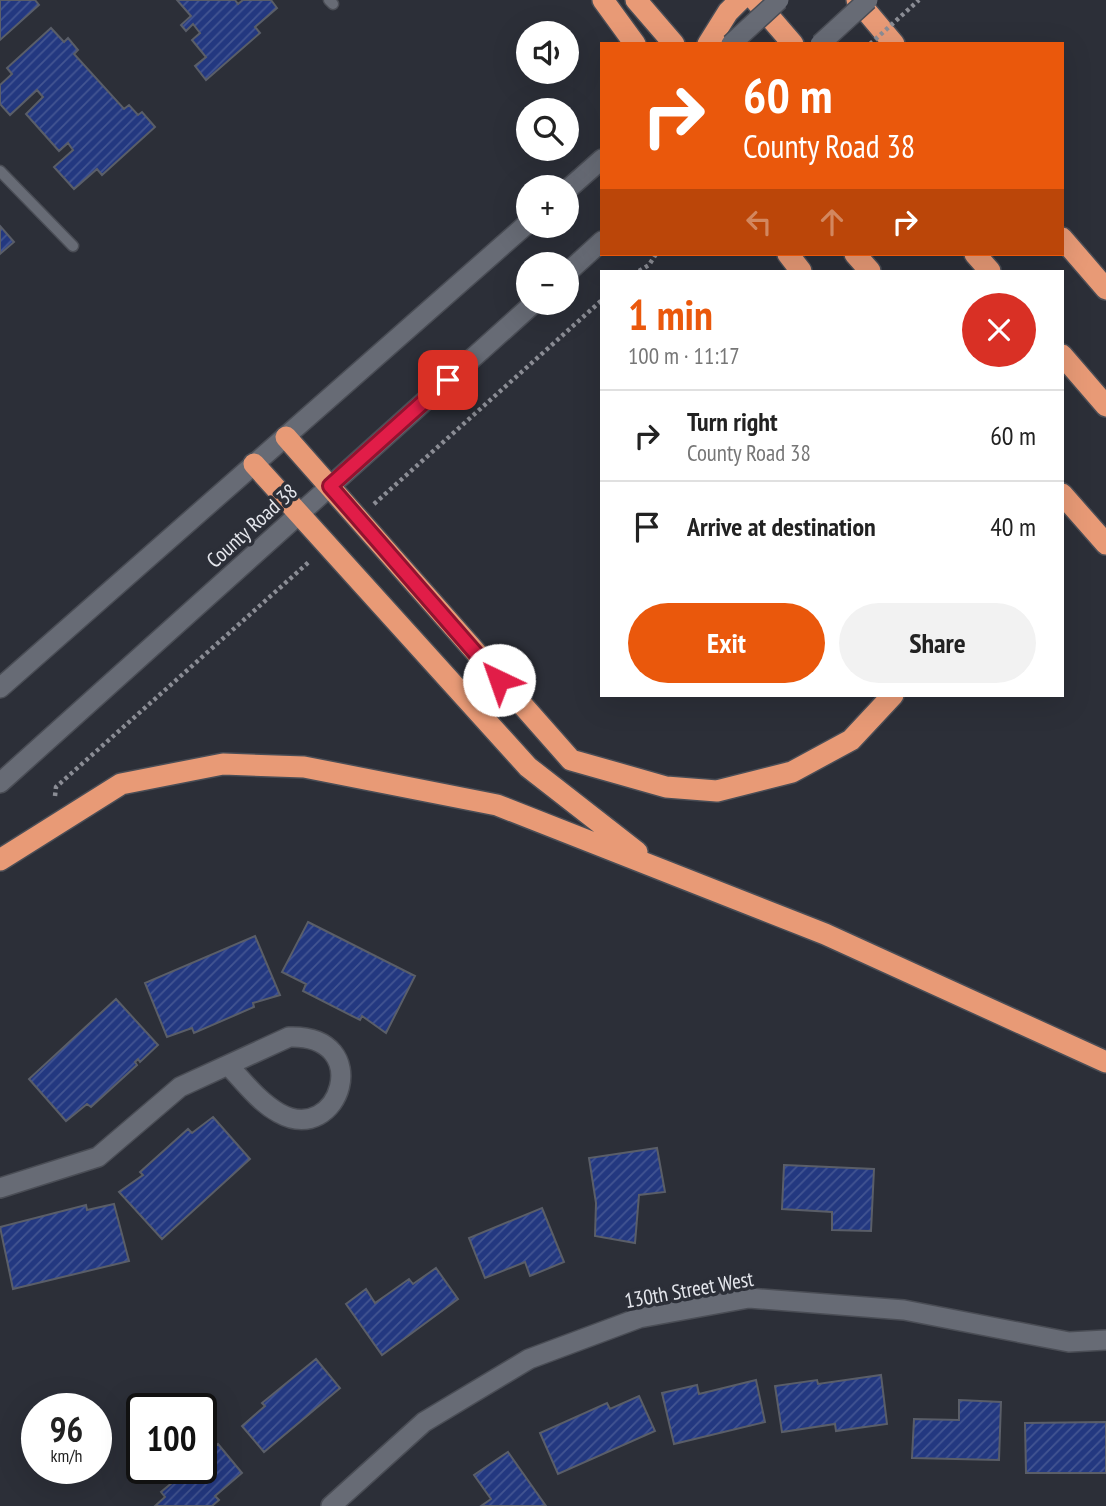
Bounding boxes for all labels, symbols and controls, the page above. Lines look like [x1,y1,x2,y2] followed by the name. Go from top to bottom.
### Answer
[516,21,579,315] map controls
[516,21,579,84] button: sound
[743,63,832,127] text: 60 m
[628,70,719,161] icon: right
[516,98,579,161] button: search
[743,125,915,167] text: County Road 38
[516,175,579,238] button: +
[740,203,778,241] icon: left
[813,203,851,241] icon: ahead
[886,203,924,241] icon: right
[516,252,579,315] button: −
[628,287,713,342] text: 1 min
[962,293,1036,367] button: close
[628,341,740,370] text: 100 m · 11:17
[418,350,478,410] pin
[429,361,467,399] icon: arrive
[687,405,778,438] text: Turn right
[628,417,666,455] icon: right
[990,419,1036,452] text: 60 m
[687,438,811,467] text: County Road 38
[201,478,303,573] street label: County Road 38
[628,508,666,546] icon: arrive
[687,510,876,543] text: Arrive at destination
[990,510,1036,543] text: 40 m
[628,603,825,683] button: Exit
[839,603,1036,683] button: Share
[462,643,536,717] position arrow
[622,1265,756,1314] street label: 130th Street West
[126,1393,217,1484] speed limit sign: 100
[50,1406,83,1452] text: 96
[51,1444,82,1467] text: km/h

